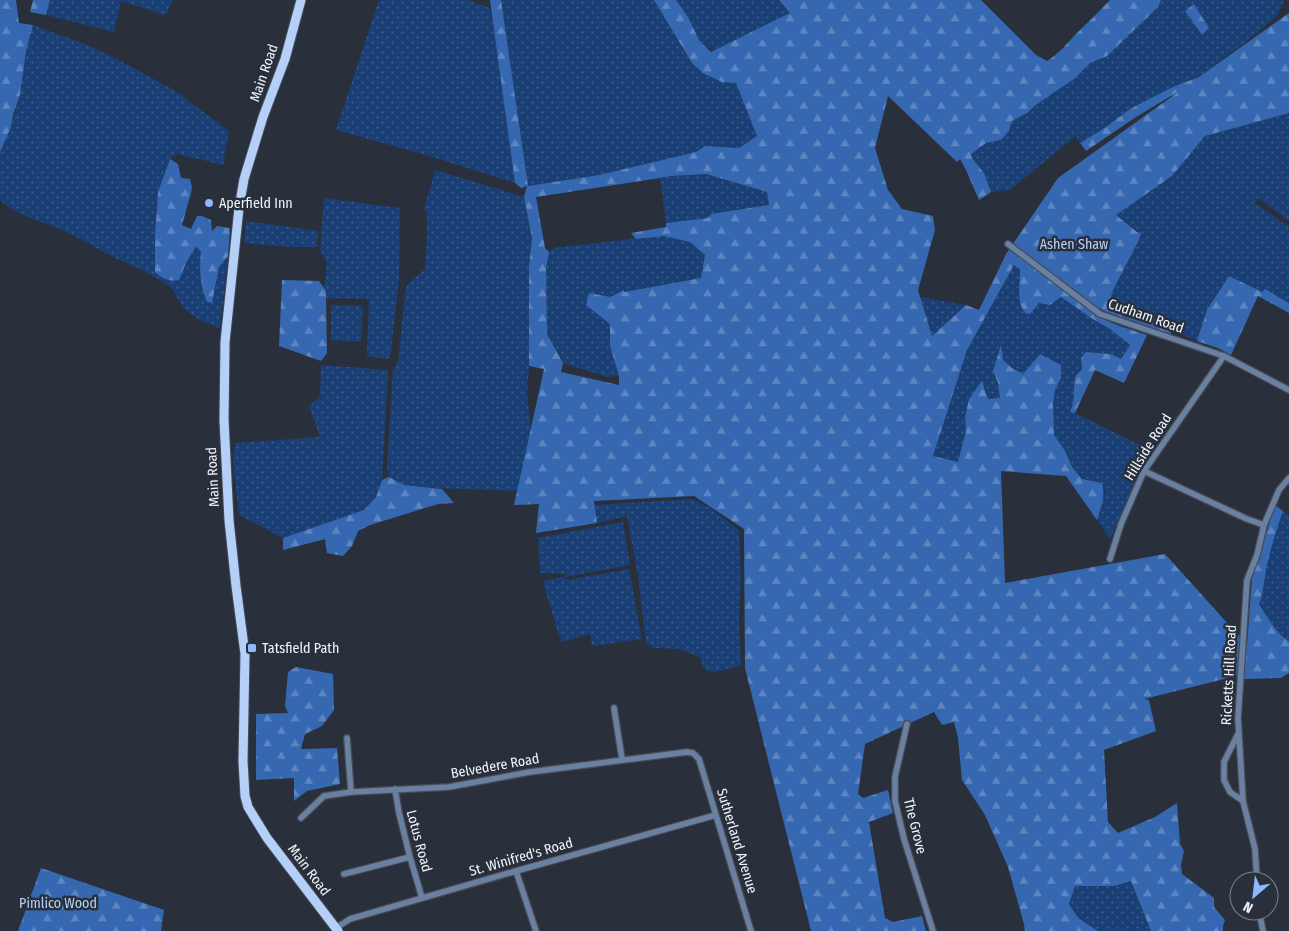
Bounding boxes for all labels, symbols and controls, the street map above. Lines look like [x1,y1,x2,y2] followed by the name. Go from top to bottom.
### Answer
[246,42,282,104] street label: Main Road
[219,195,293,212] place label: Aperfield Inn
[203,197,215,209] marker: Aperfield Inn
[1040,236,1108,253] park label: Ashen Shaw
[1106,295,1186,337] street label: Cudham Road
[1121,410,1175,484] street label: Hillside Road
[203,447,223,507] street label: Main Road
[1218,624,1240,726] street label: Ricketts Hill Road
[262,640,339,657] place label: Tatsfield Path
[246,642,258,654] marker: Tatsfield Path
[450,750,540,782] street label: Belvedere Road
[713,787,761,896] street label: Sutherland Avenue
[900,796,930,856] street label: The Grove
[403,808,435,874] street label: Lotus Road
[467,834,575,880] street label: St. Winifred's Road
[284,841,334,899] street label: Main Road
[1229,871,1279,921] north arrow
[19,895,97,912] park label: Pimlico Wood
[1240,898,1256,917] text: N

